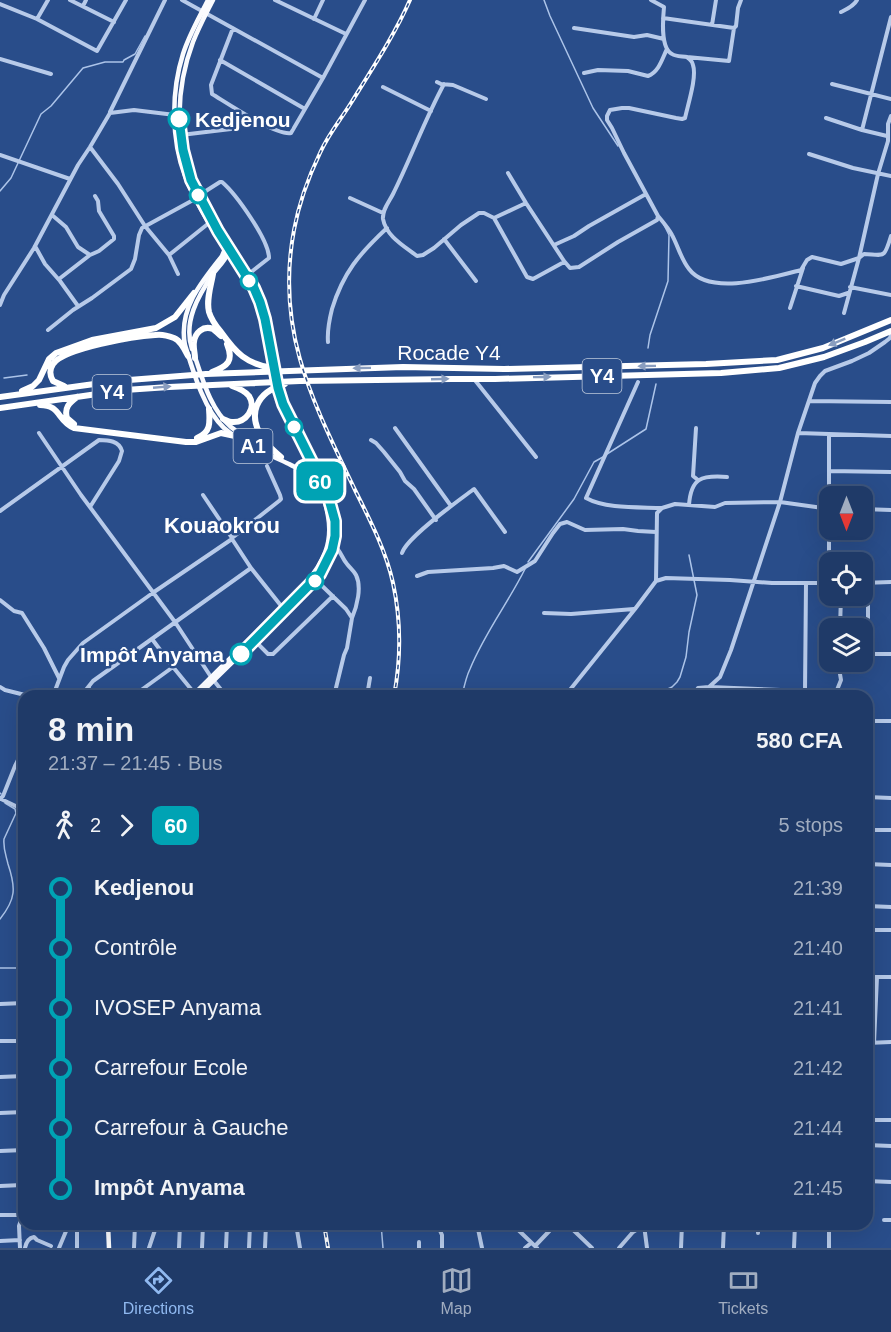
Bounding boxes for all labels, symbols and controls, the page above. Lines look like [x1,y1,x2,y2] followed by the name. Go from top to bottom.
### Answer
[168,108,190,130] marker: Kedjenou
[195,108,291,131] place label: Kedjenou
[189,186,207,204] unlabelled marker
[240,272,258,290] unlabelled marker
[828,338,846,347] one-way arrow
[397,341,501,364] street label: Rocade Y4
[582,359,622,393] road number: Y4
[638,361,657,370] one-way arrow
[352,364,371,373] one-way arrow
[532,373,551,382] one-way arrow
[430,374,449,384] one-way arrow
[92,375,132,409] road number: Y4
[153,383,172,392] one-way arrow
[285,418,303,436] unlabelled marker
[234,429,272,463] road number: A1
[293,462,347,500] line badge: 60
[308,470,332,493] text: 60
[819,486,873,540] north arrow
[819,486,873,672] map controls
[164,513,280,538] district label: Kouaokrou
[819,552,873,606] button: locate
[306,572,324,590] unlabelled marker
[819,618,873,672] button: layers
[80,643,224,666] place label: Impôt Anyama
[230,643,252,665] marker: Impôt Anyama
[48,711,134,748] text: 8 min
[756,728,843,753] text: 580 CFA
[48,752,223,774] text: 21:37 – 21:45 · Bus
[48,809,81,842] icon: walk
[110,809,143,842] icon: forward
[90,814,101,836] text: 2
[164,814,187,837] text: 60
[779,814,843,836] text: 5 stops
[94,875,194,900] text: Kedjenou
[793,877,843,899] text: 21:39
[94,935,177,960] text: Contrôle
[793,937,843,959] text: 21:40
[94,995,261,1020] text: IVOSEP Anyama
[793,997,843,1019] text: 21:41
[94,1055,248,1080] text: Carrefour Ecole
[793,1057,843,1079] text: 21:42
[94,1115,288,1140] text: Carrefour à Gauche
[793,1117,843,1139] text: 21:44
[94,1175,245,1200] text: Impôt Anyama
[793,1177,843,1199] text: 21:45
[123,1264,194,1318] tab: Directions
[440,1264,473,1318] tab: Map
[718,1264,768,1318] tab: Tickets

